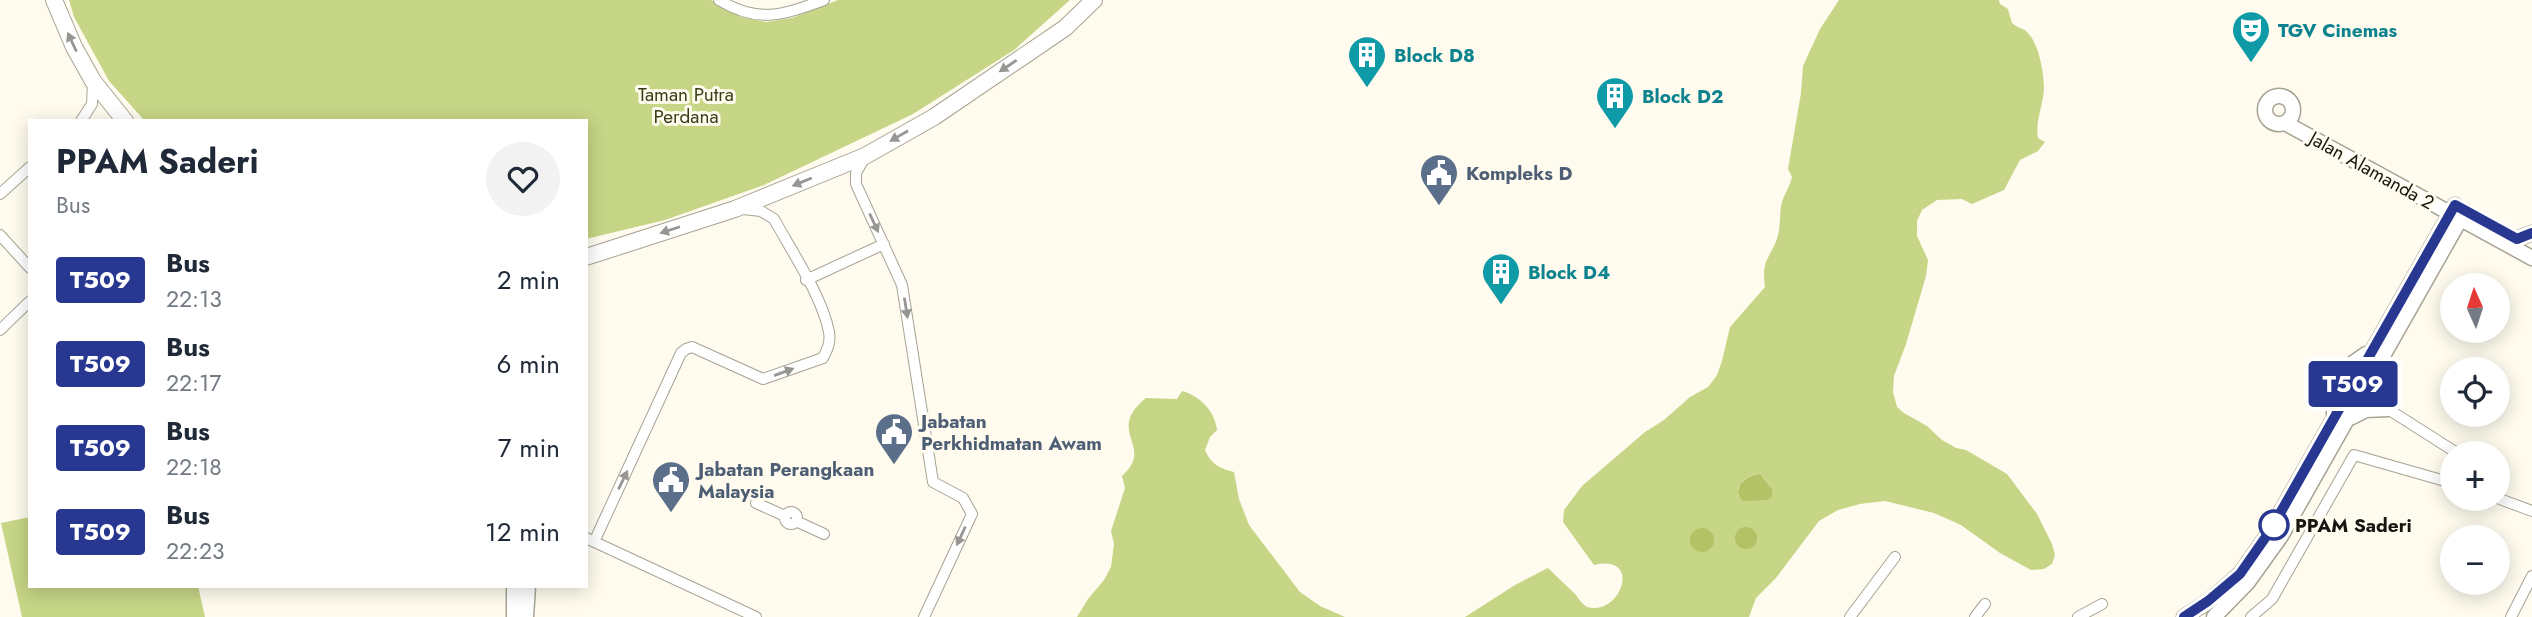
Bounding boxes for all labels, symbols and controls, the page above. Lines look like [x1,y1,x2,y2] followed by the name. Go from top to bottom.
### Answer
[2230,9,2272,64] theatre icon: TGV Cinemas
[2278,17,2397,44] place label: TGV Cinemas
[66,32,78,52] one-way arrow
[1346,34,1388,89] building icon: Block D8
[1394,42,1475,69] place label: Block D8
[999,59,1017,73] one-way arrow
[1594,75,1636,130] building icon: Block D2
[638,81,734,130] park label: Taman Putra Perdana
[1642,83,1723,110] place label: Block D2
[2302,123,2439,216] street label: Jalan Alamanda 2
[890,130,909,143] one-way arrow
[56,138,259,185] text: PPAM Saderi
[486,142,560,216] button: heart
[1418,152,1460,207] public building icon: Kompleks D
[1466,160,1573,187] place label: Kompleks D
[791,176,812,187] one-way arrow
[56,188,90,222] text: Bus
[868,213,880,233] one-way arrow
[659,225,680,236] one-way arrow
[166,244,210,282] text: Bus
[1480,251,1522,306] building icon: Block D4
[1528,259,1610,286] place label: Block D4
[497,261,560,299] text: 2 min
[70,262,131,297] text: T509
[2440,273,2510,343] north arrow
[2440,273,2510,595] map controls
[166,282,222,316] text: 22:13
[901,297,912,319] one-way arrow
[166,328,210,366] text: Bus
[497,345,560,383] text: 6 min
[70,346,131,381] text: T509
[2440,357,2510,427] button: locate
[2304,361,2402,407] line badge: T509
[166,366,221,400] text: 22:17
[2323,366,2383,401] text: T509
[773,367,794,378] one-way arrow
[917,408,1102,457] place label: Jabatan Perkhidmatan Awam
[873,411,915,466] public building icon: Jabatan Perkhidmatan Awam
[166,412,210,450] text: Bus
[498,429,560,467] text: 7 min
[70,430,131,465] text: T509
[2440,441,2510,511] button: +
[166,450,222,484] text: 22:18
[694,456,874,505] place label: Jabatan Perangkaan Malaysia
[650,459,692,514] public building icon: Jabatan Perangkaan Malaysia
[617,470,629,490] one-way arrow
[166,496,210,534] text: Bus
[2259,510,2289,540] marker: PPAM Saderi
[2295,512,2412,539] place label: PPAM Saderi
[485,513,560,551] text: 12 min
[70,514,131,549] text: T509
[2440,525,2510,595] button: −
[956,526,967,546] one-way arrow
[166,534,225,568] text: 22:23

